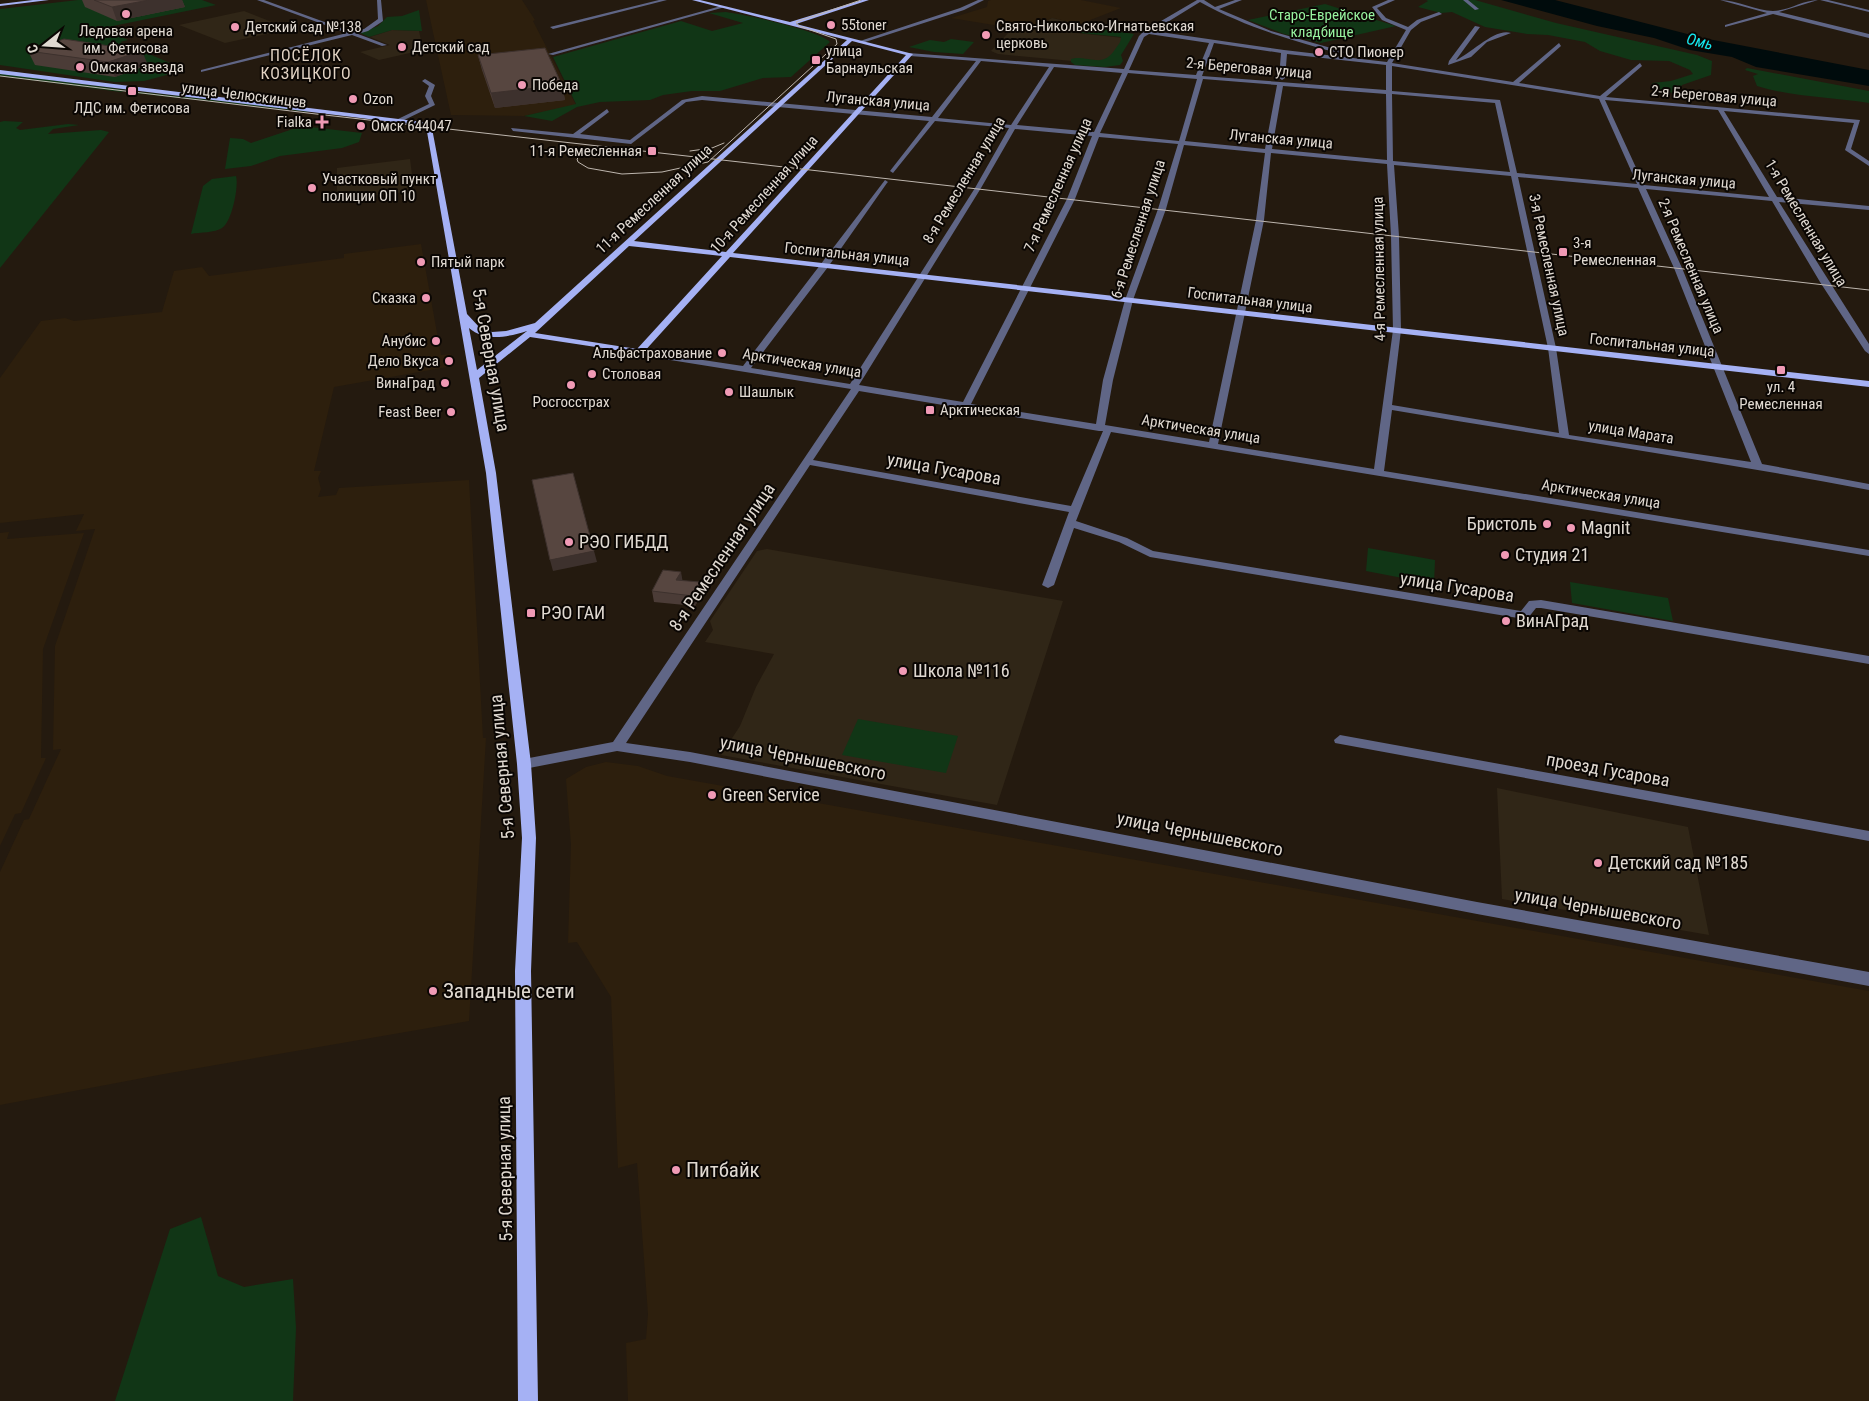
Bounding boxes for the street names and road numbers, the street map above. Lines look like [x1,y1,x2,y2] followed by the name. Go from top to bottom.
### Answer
[1185,54,1313,82] street label: 2-я Береговая улица
[180,78,308,112] street label: улица Челюскинцев
[1650,82,1778,110] street label: 2-я Береговая улица
[825,87,931,115] street label: Луганская улица
[919,113,1009,247] street label: 8-я Ремесленная улица
[1020,115,1096,255] street label: 7-я Ремесленная улица
[1228,125,1334,153] street label: Луганская улица
[706,131,822,257] street label: 10-я Ремесленная улица
[592,141,716,257] street label: 11-я Ремесленная улица
[1761,156,1851,290] street label: 1-я Ремесленная улица
[1107,157,1169,301] street label: 6-я Ремесленная улица
[1631,165,1737,193] street label: Луганская улица
[1525,192,1573,338] street label: 3-я Ремесленная улица
[1369,196,1389,342] street label: 4-я Ремесленная улица
[1654,196,1728,336] street label: 2-я Ремесленная улица
[784,238,910,270] street label: Госпитальная улица
[1186,283,1314,317] street label: Госпитальная улица
[469,287,514,433] street label: 5-я Северная улица
[1589,329,1715,361] street label: Госпитальная улица
[741,345,863,381] street label: Арктическая улица
[1140,411,1262,447] street label: Арктическая улица
[1587,416,1675,448] street label: улица Марата
[886,448,1003,489] street label: улица Гусарова
[1540,476,1662,512] street label: Арктическая улица
[664,479,779,635] street label: 8-я Ремесленная улица
[1399,567,1516,606] street label: улица Гусарова
[485,694,518,840] street label: 5-я Северная улица
[718,731,888,784] street label: улица Чернышевского
[1545,748,1671,791] street label: проезд Гусарова
[1115,807,1285,860] street label: улица Чернышевского
[1513,884,1683,933] street label: улица Чернышевского
[493,1096,516,1242] street label: 5-я Северная улица

